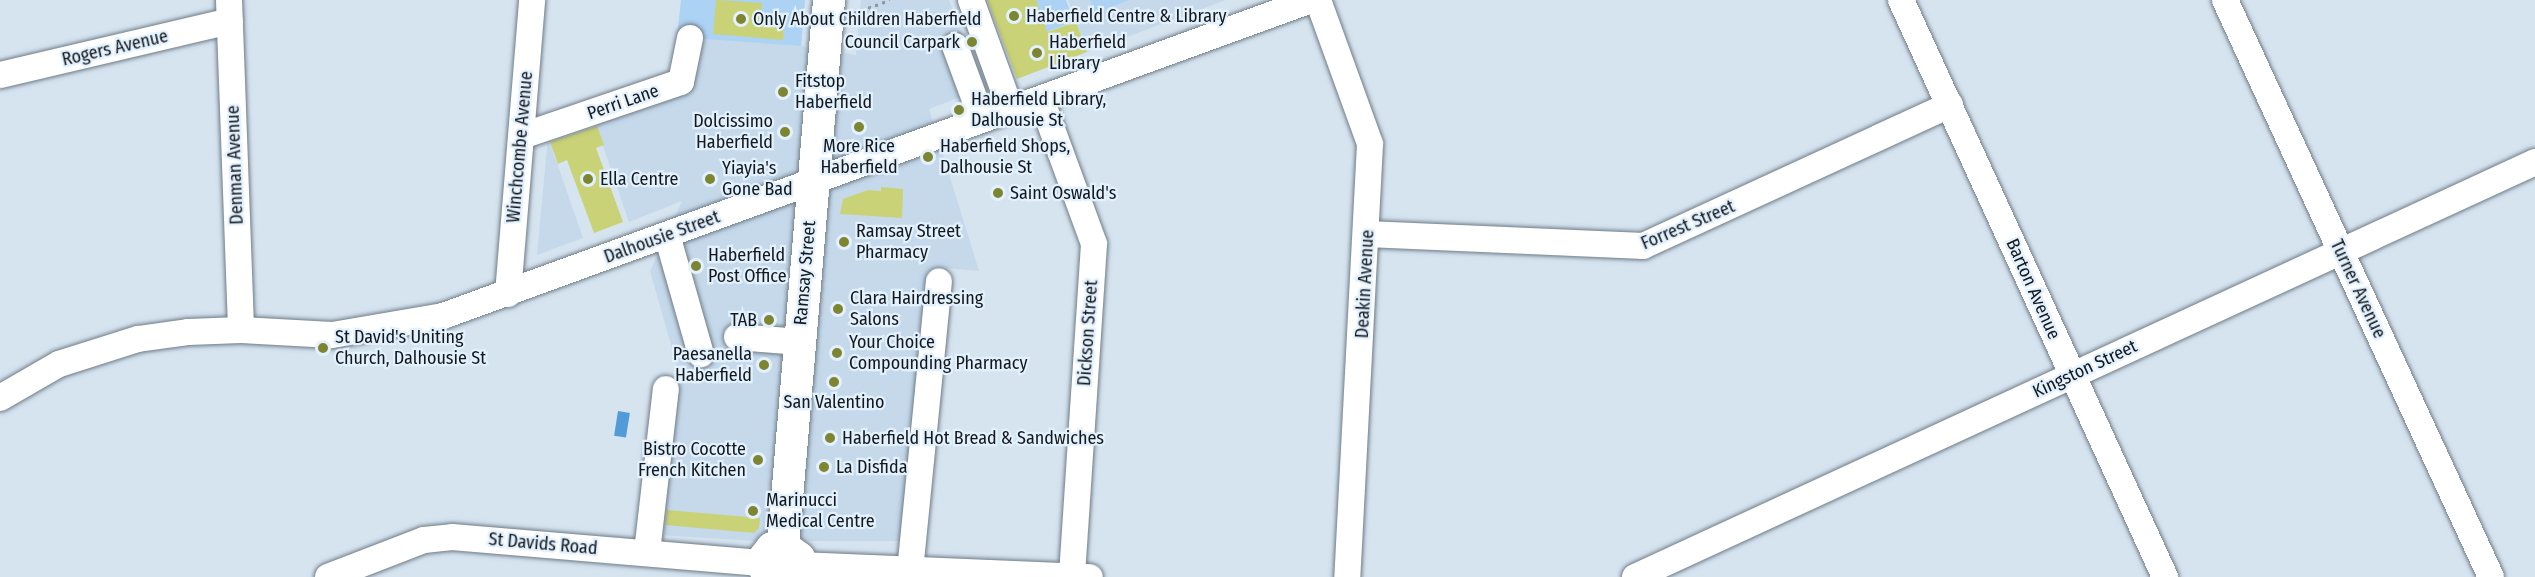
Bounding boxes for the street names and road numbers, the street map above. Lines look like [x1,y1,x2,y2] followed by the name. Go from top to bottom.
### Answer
[60,25,170,71] street label: Rogers Avenue
[503,70,537,224] street label: Winchcombe Avenue
[584,80,662,124] street label: Perri Lane
[222,105,248,225] street label: Denman Avenue
[1638,196,1738,254] street label: Forrest Street
[601,206,723,268] street label: Dalhousie Street
[790,220,820,326] street label: Ramsay Street
[1351,229,1379,339] street label: Deakin Avenue
[2001,235,2065,343] street label: Barton Avenue
[2326,236,2390,342] street label: Turner Avenue
[1074,279,1102,387] street label: Dickson Street
[2029,335,2141,403] street label: Kingston Street
[488,528,598,560] street label: St Davids Road

